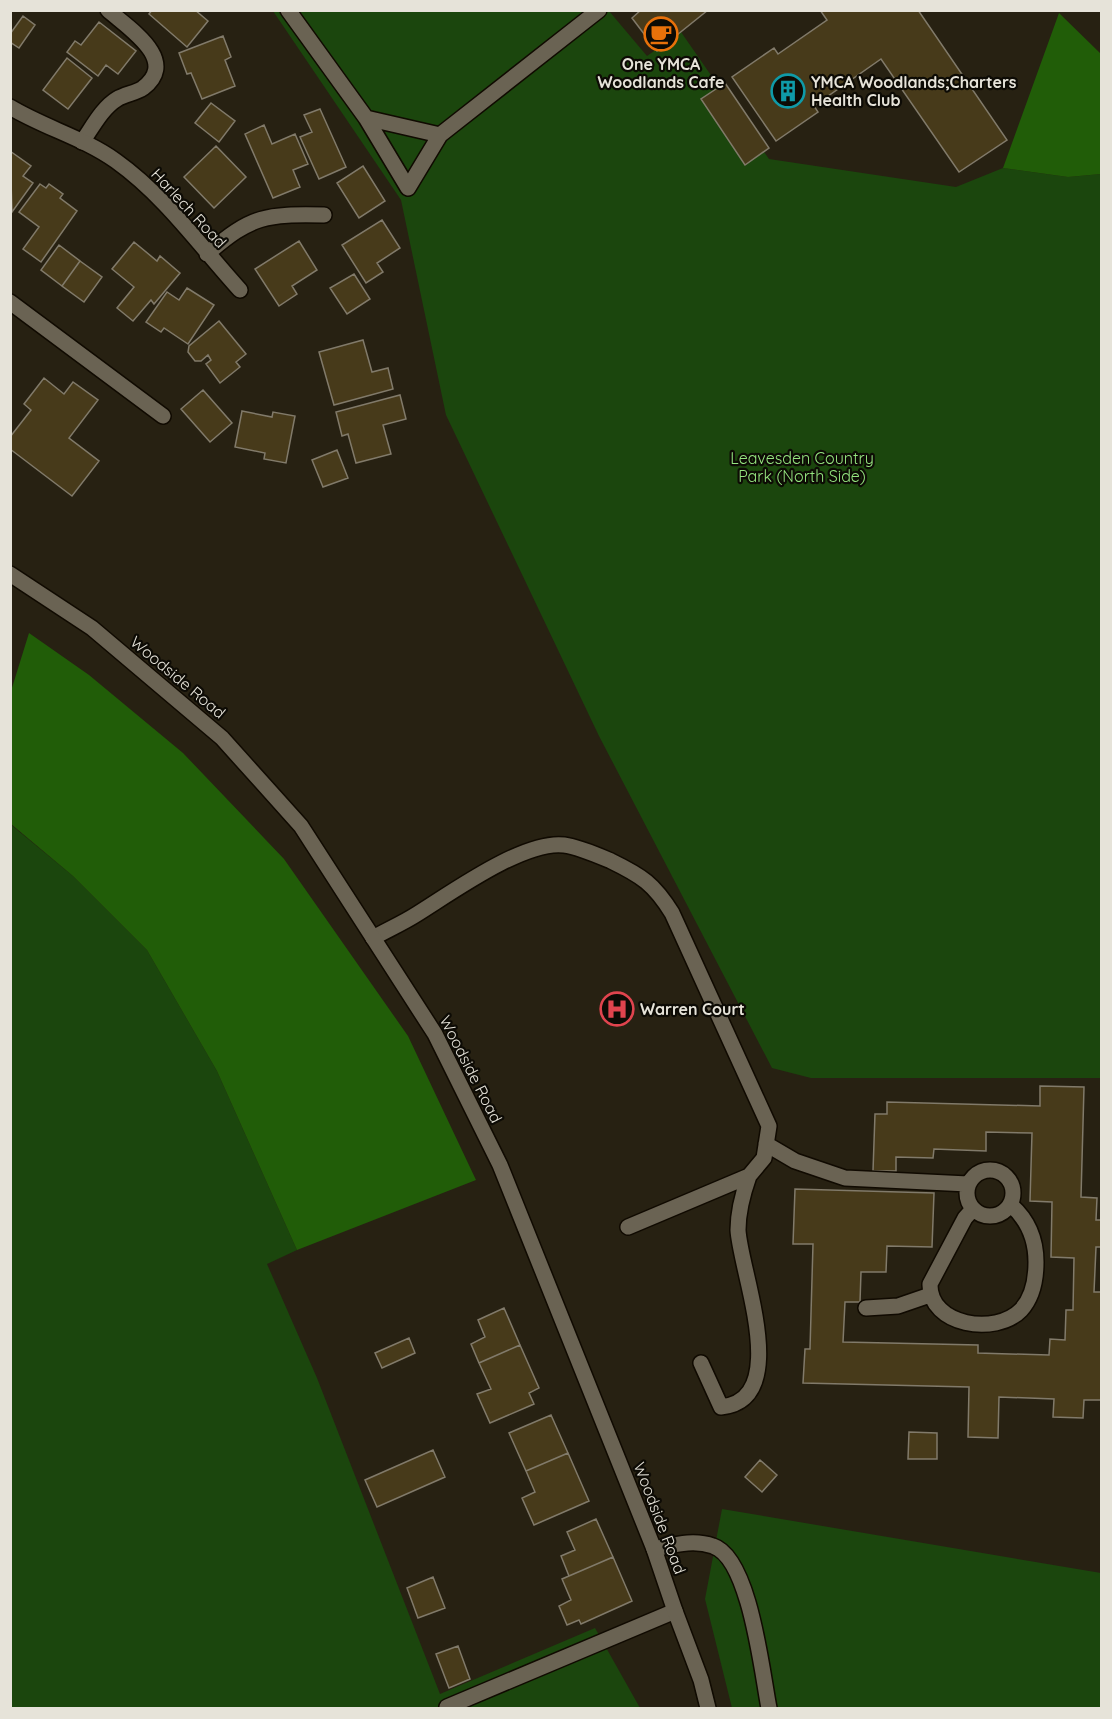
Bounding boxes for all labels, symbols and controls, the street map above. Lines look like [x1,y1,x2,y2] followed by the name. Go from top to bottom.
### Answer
[643,16,679,52] cafe icon: One YMCA Woodlands Cafe
[597,54,725,92] place label: One YMCA Woodlands Cafe
[811,72,1017,110] place label: YMCA Woodlands;Charters Health Club
[770,73,806,109] building icon: YMCA Woodlands;Charters Health Club
[147,164,231,252] street label: Harlech Road
[730,448,874,486] park label: Leavesden Country Park (North Side)
[126,631,230,723] street label: Woodside Road
[599,991,635,1027] hospital icon: Warren Court
[640,999,745,1019] place label: Warren Court
[435,1012,507,1126] street label: Woodside Road
[630,1459,690,1577] street label: Woodside Road

